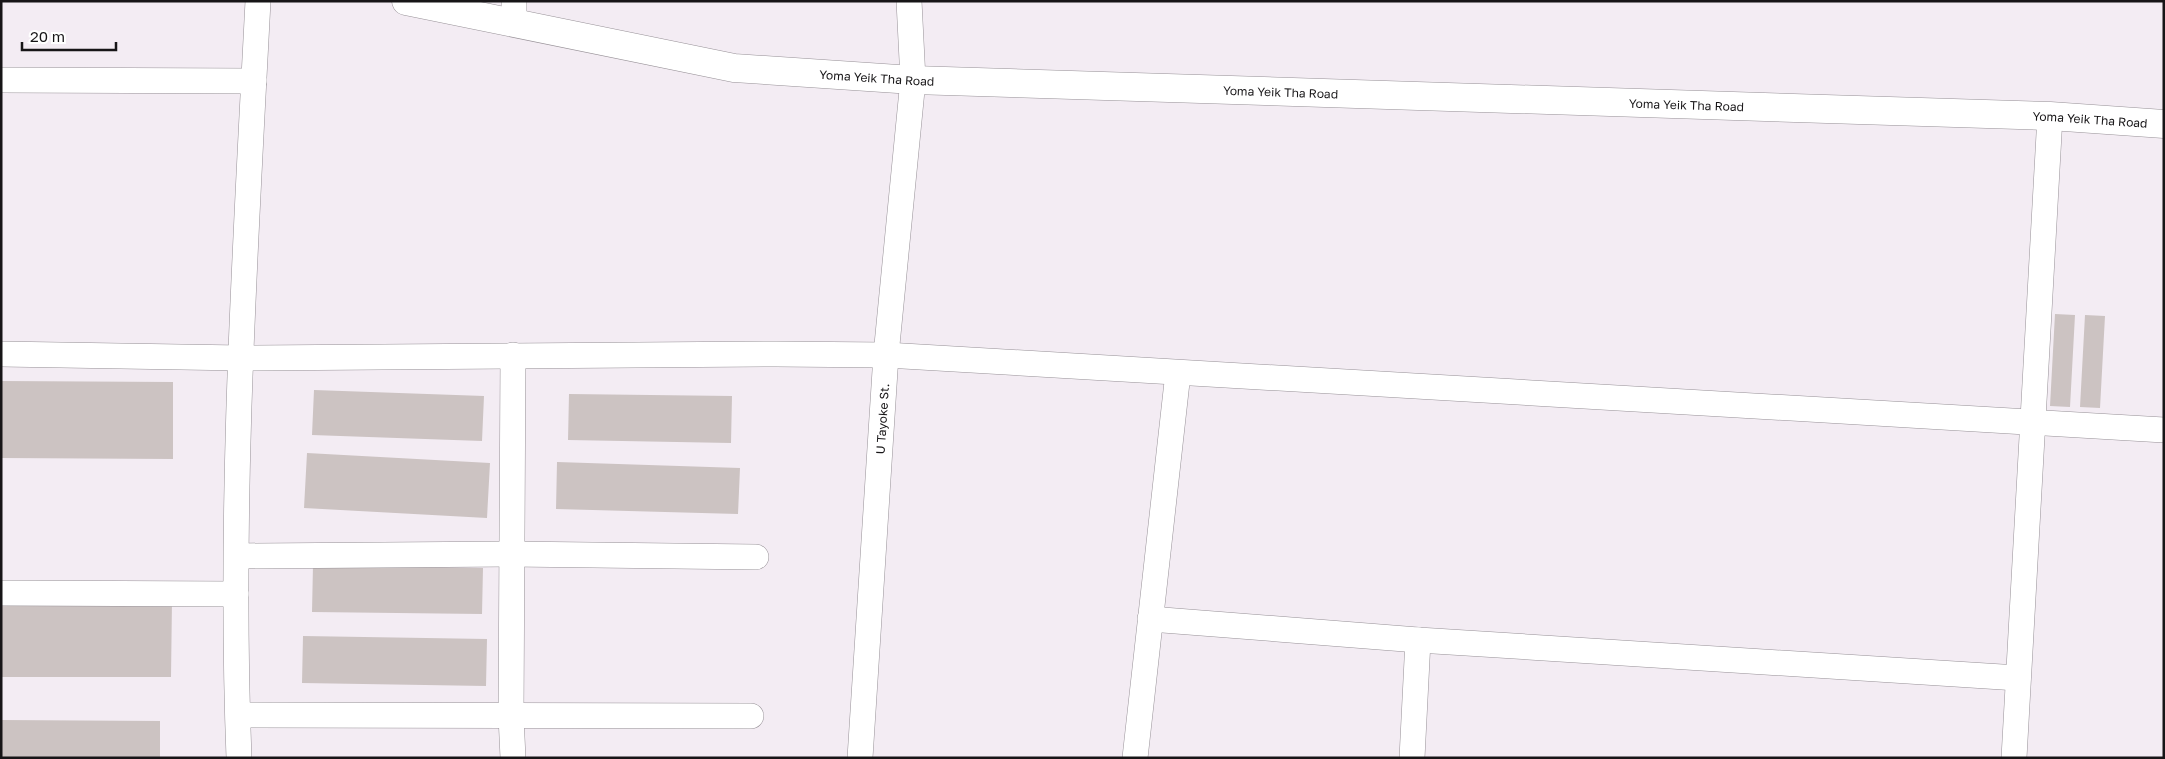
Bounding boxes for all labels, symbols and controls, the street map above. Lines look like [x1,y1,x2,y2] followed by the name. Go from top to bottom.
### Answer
[22,20,116,52] scale bar
[30,27,65,45] text: 20 m
[819,66,935,88] street label: Yoma Yeik Tha Road
[1223,82,1338,101] street label: Yoma Yeik Tha Road
[1629,95,1744,114] street label: Yoma Yeik Tha Road
[2032,108,2148,130] street label: Yoma Yeik Tha Road
[872,383,892,455] street label: U Tayoke St.

